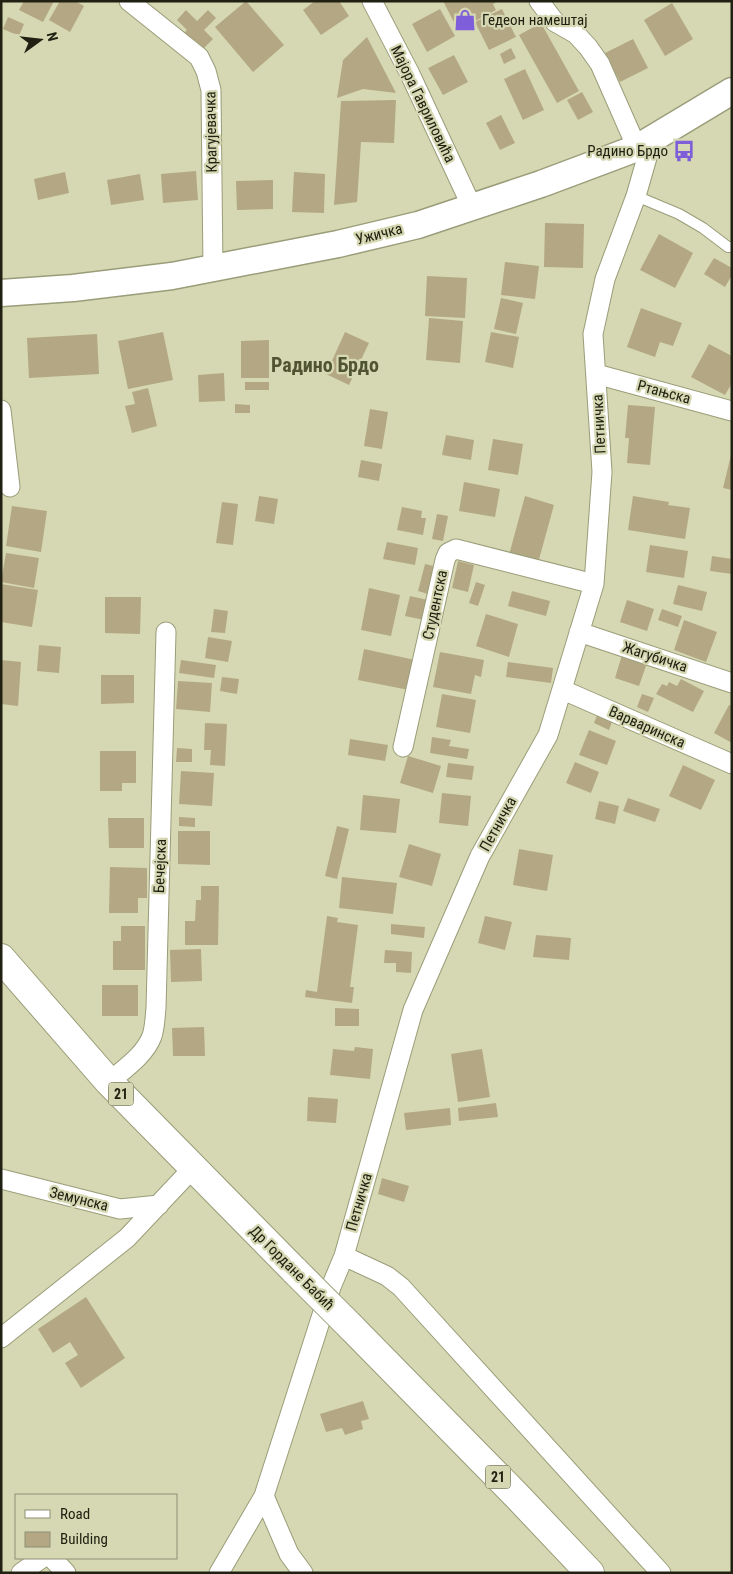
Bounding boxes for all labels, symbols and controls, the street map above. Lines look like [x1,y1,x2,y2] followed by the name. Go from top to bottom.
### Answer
[452,7,478,33] shop icon: Гедеон намештај
[482,11,588,29] place label: Гедеон намештај
[15,15,65,65] north arrow
[44,30,61,43] text: N
[387,43,459,165] street label: Мајора Гавриловића
[201,91,221,173] street label: Крагујевачка
[671,138,697,164] bus stop icon: Радино Брдо
[587,142,668,160] place label: Радино Брдо
[354,220,404,248] street label: Ужичка
[271,353,379,377] district label: Радино Брдо
[635,376,693,408] street label: Ртањска
[588,394,610,454] street label: Петничка
[419,569,451,641] street label: Студентска
[620,638,690,676] street label: Жагубичка
[606,702,688,752] street label: Варваринска
[476,794,520,854] street label: Петничка
[150,839,170,893] street label: Бечејска
[108,1082,134,1106] road number: 21
[342,1171,376,1233] street label: Петничка
[48,1183,110,1215] street label: Земунска
[246,1222,338,1314] street label: Др Гордане Бабић
[486,1465,510,1488] road number: 21
[15,1494,178,1559] legend
[60,1505,90,1523] text: Road
[60,1530,108,1548] text: Building

